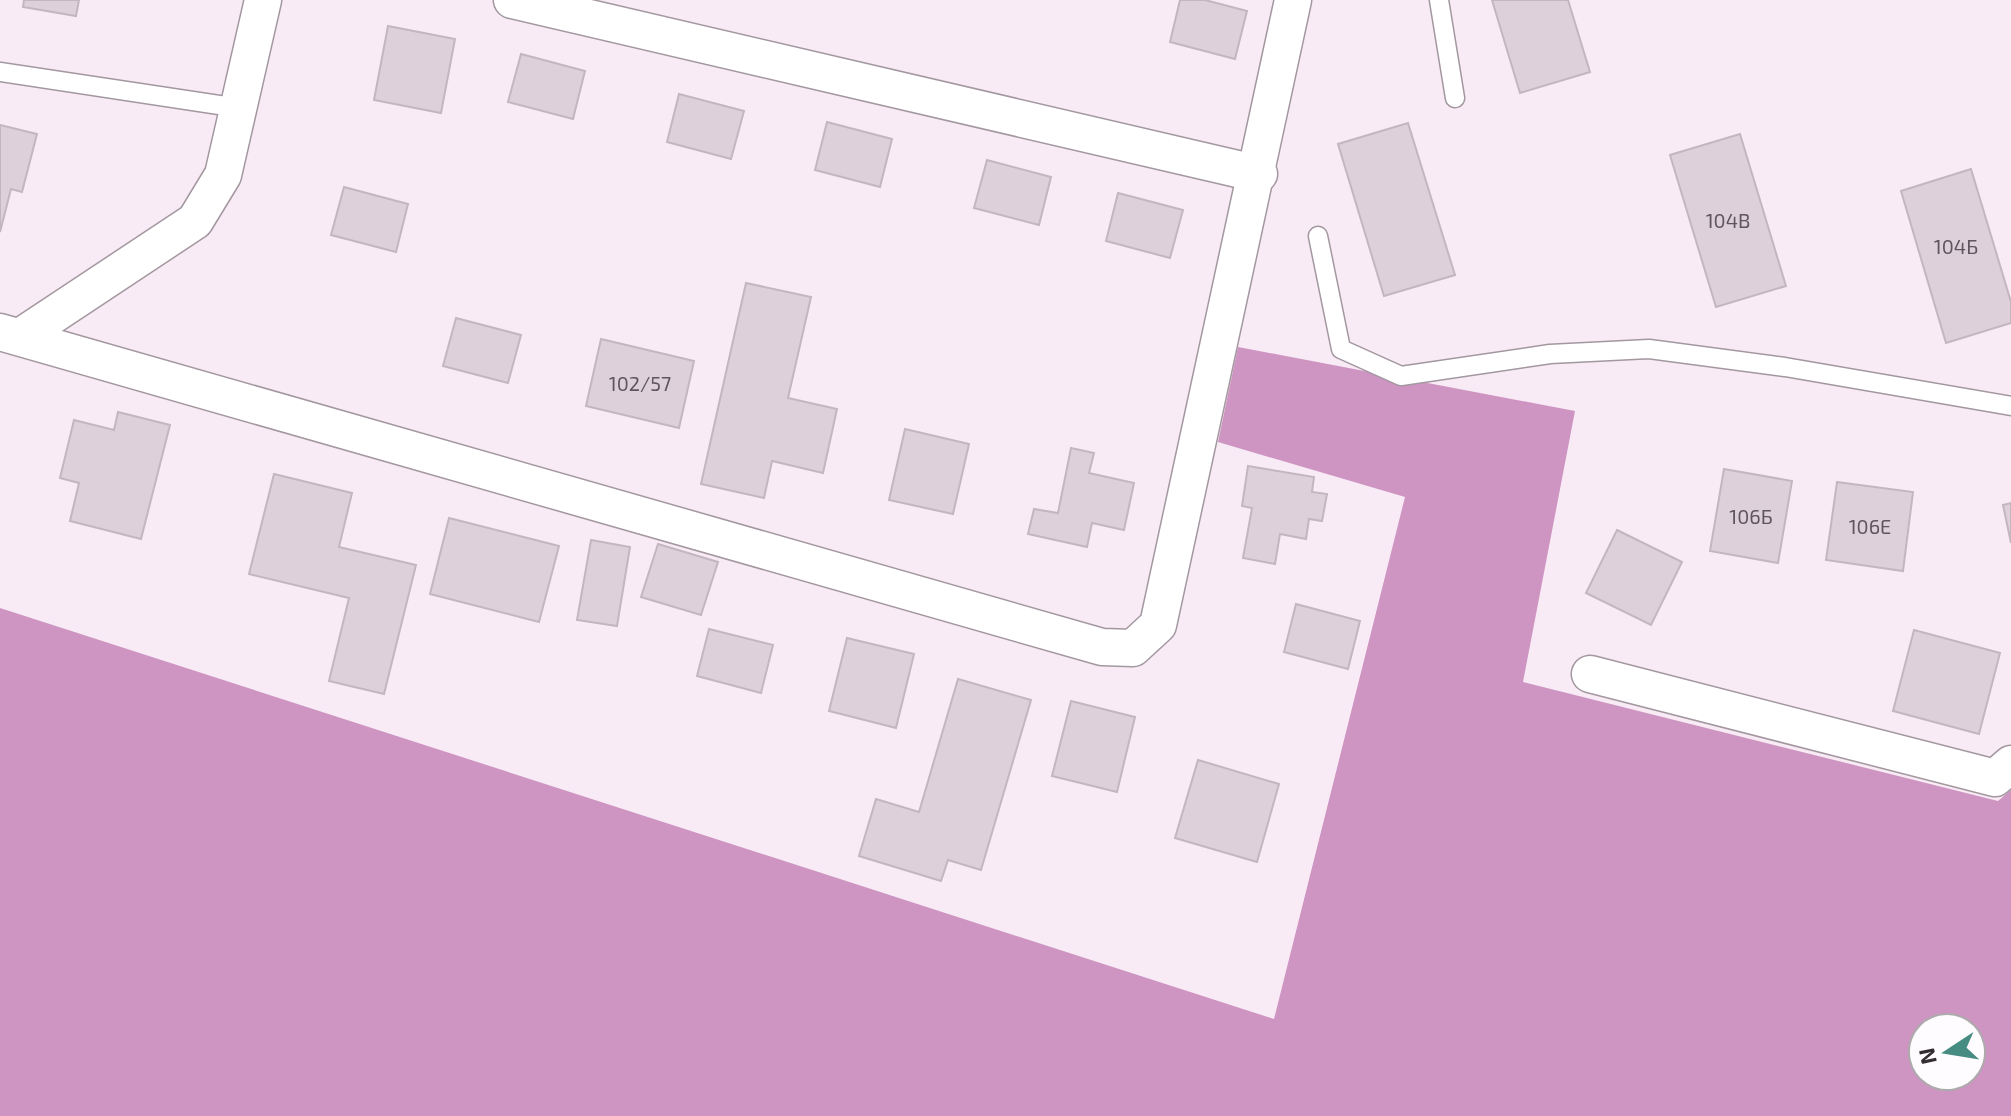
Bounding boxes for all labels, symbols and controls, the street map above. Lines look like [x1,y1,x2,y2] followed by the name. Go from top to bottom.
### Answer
[1706,208,1750,232] house number: 104В
[1934,234,1978,258] house number: 104Б
[609,371,671,395] house number: 102/57
[1729,504,1773,528] house number: 106Б
[1849,514,1891,538] house number: 106Е
[1907,1012,1987,1092] north arrow
[1912,1046,1941,1067] text: N

